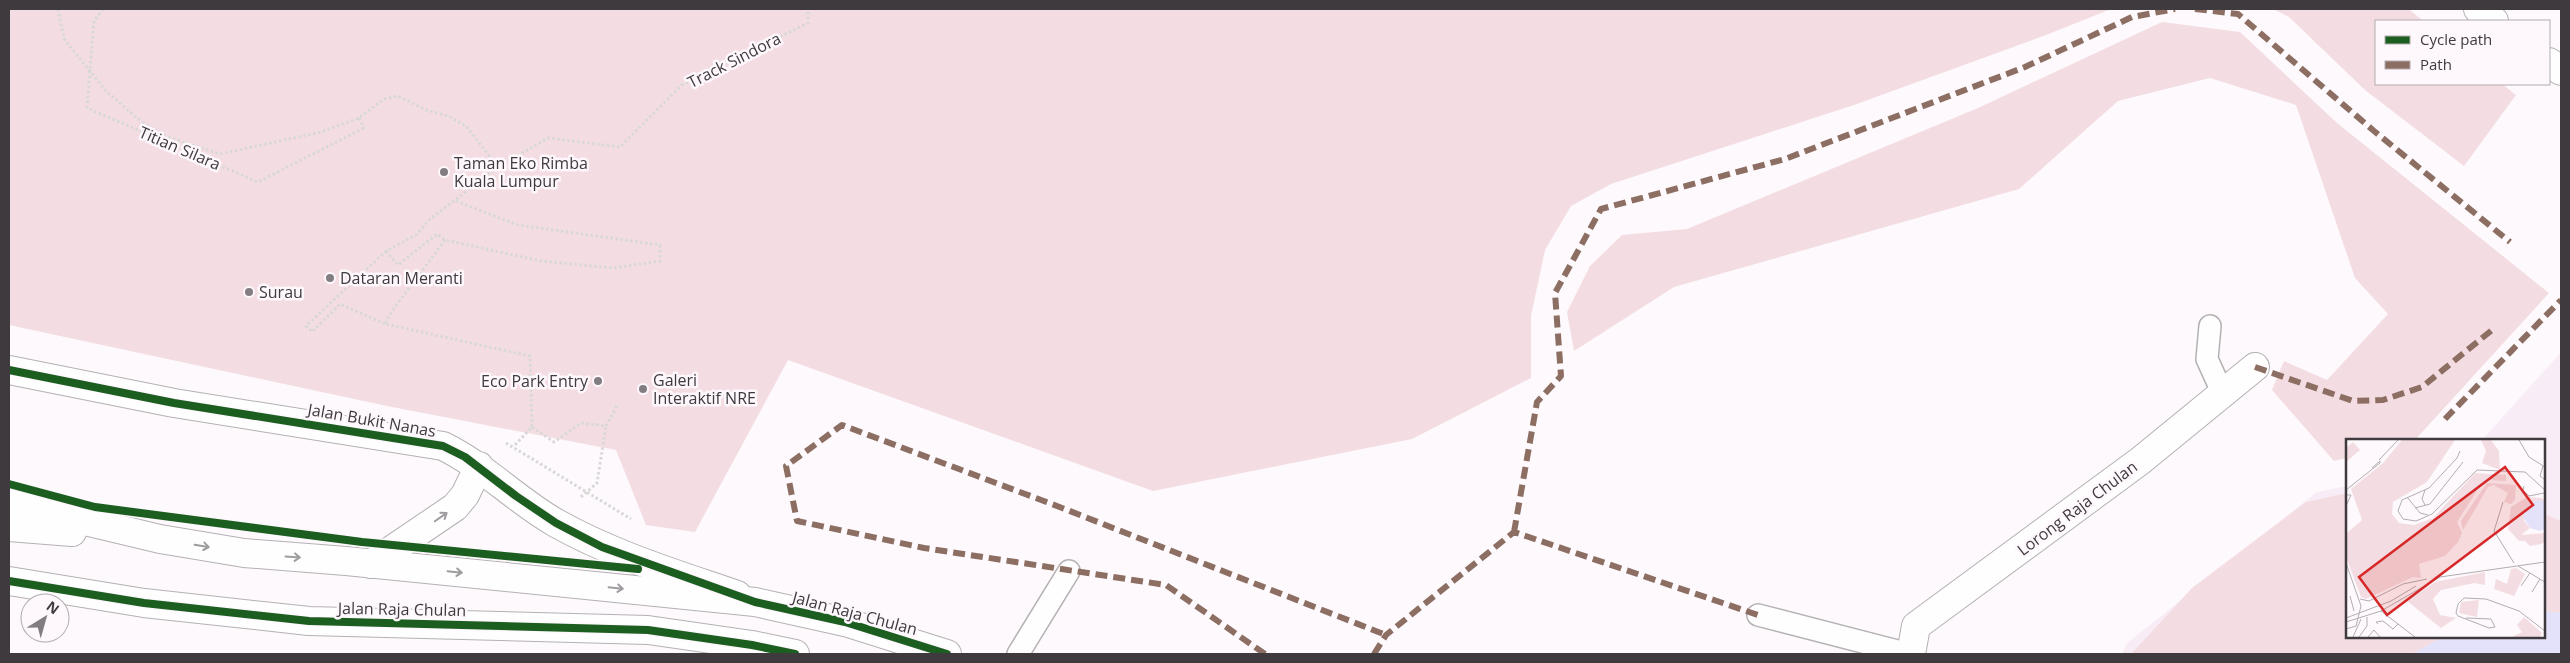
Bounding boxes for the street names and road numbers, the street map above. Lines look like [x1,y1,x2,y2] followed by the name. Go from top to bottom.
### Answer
[684,27,784,93] street label: Track Sindora
[136,121,224,175] street label: Titian Silara
[304,398,438,442] street label: Jalan Bukit Nanas
[2012,456,2142,560] street label: Lorong Raja Chulan
[788,585,920,640] street label: Jalan Raja Chulan
[336,597,466,621] street label: Jalan Raja Chulan

